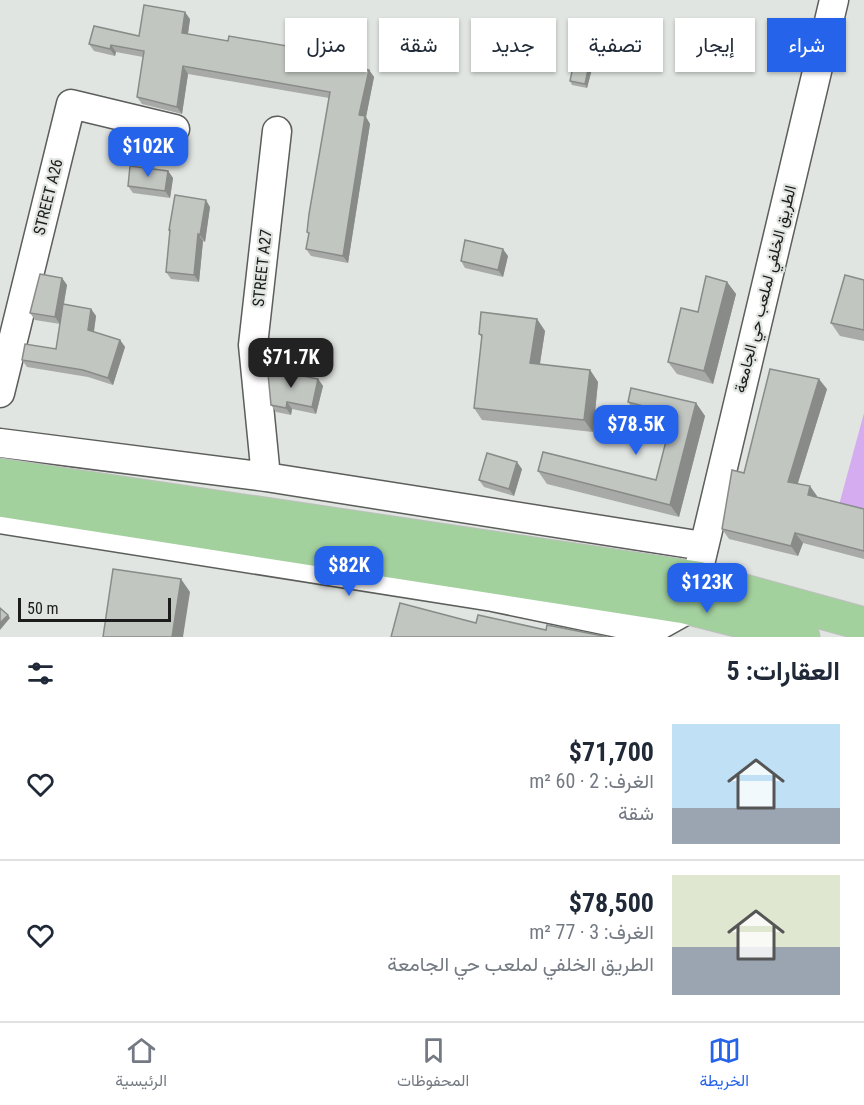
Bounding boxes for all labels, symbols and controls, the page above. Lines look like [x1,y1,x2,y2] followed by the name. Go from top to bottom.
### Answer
[285,18,367,72] chip: منزل
[379,18,459,72] chip: شقة
[471,18,556,72] chip: جديد
[568,18,663,72] chip: تصفية
[675,18,755,72] chip: إيجار
[767,18,846,72] chip: شراء
[106,127,190,178] pin: $102K
[122,134,174,158] text: $102K
[29,157,67,237] street label: STREET A26
[730,183,804,396] street label: الطريق الخلفي لملعب حي الجامعة
[248,228,276,308] street label: STREET A27
[242,338,340,389] pin: $71.7K
[262,345,320,369] text: $71.7K
[587,405,685,456] pin: $78.5K
[607,412,665,436] text: $78.5K
[313,546,385,597] pin: $82K
[328,553,370,577] text: $82K
[665,563,749,614] pin: $123K
[681,570,733,594] text: $123K
[18,595,171,622] scale bar
[27,599,59,618] text: 50 m
[727,656,840,686] text: العقارات: 5
[24,657,57,690] icon: filters
[569,737,654,767] text: $71,700
[720,748,792,820] icon: home
[24,768,57,801] icon: heart
[529,769,654,793] text: الغرف: 2 · 60 m²
[618,801,654,825] text: شقة
[569,888,654,918] text: $78,500
[720,899,792,971] icon: home
[24,919,57,952] icon: heart
[529,920,654,944] text: الغرف: 3 · 77 m²
[387,952,654,976] text: الطريق الخلفي لملعب حي الجامعة
[115,1034,167,1095] tab: الرئيسية
[397,1034,469,1095] tab: المحفوظات
[699,1034,749,1095] tab: الخريطة

